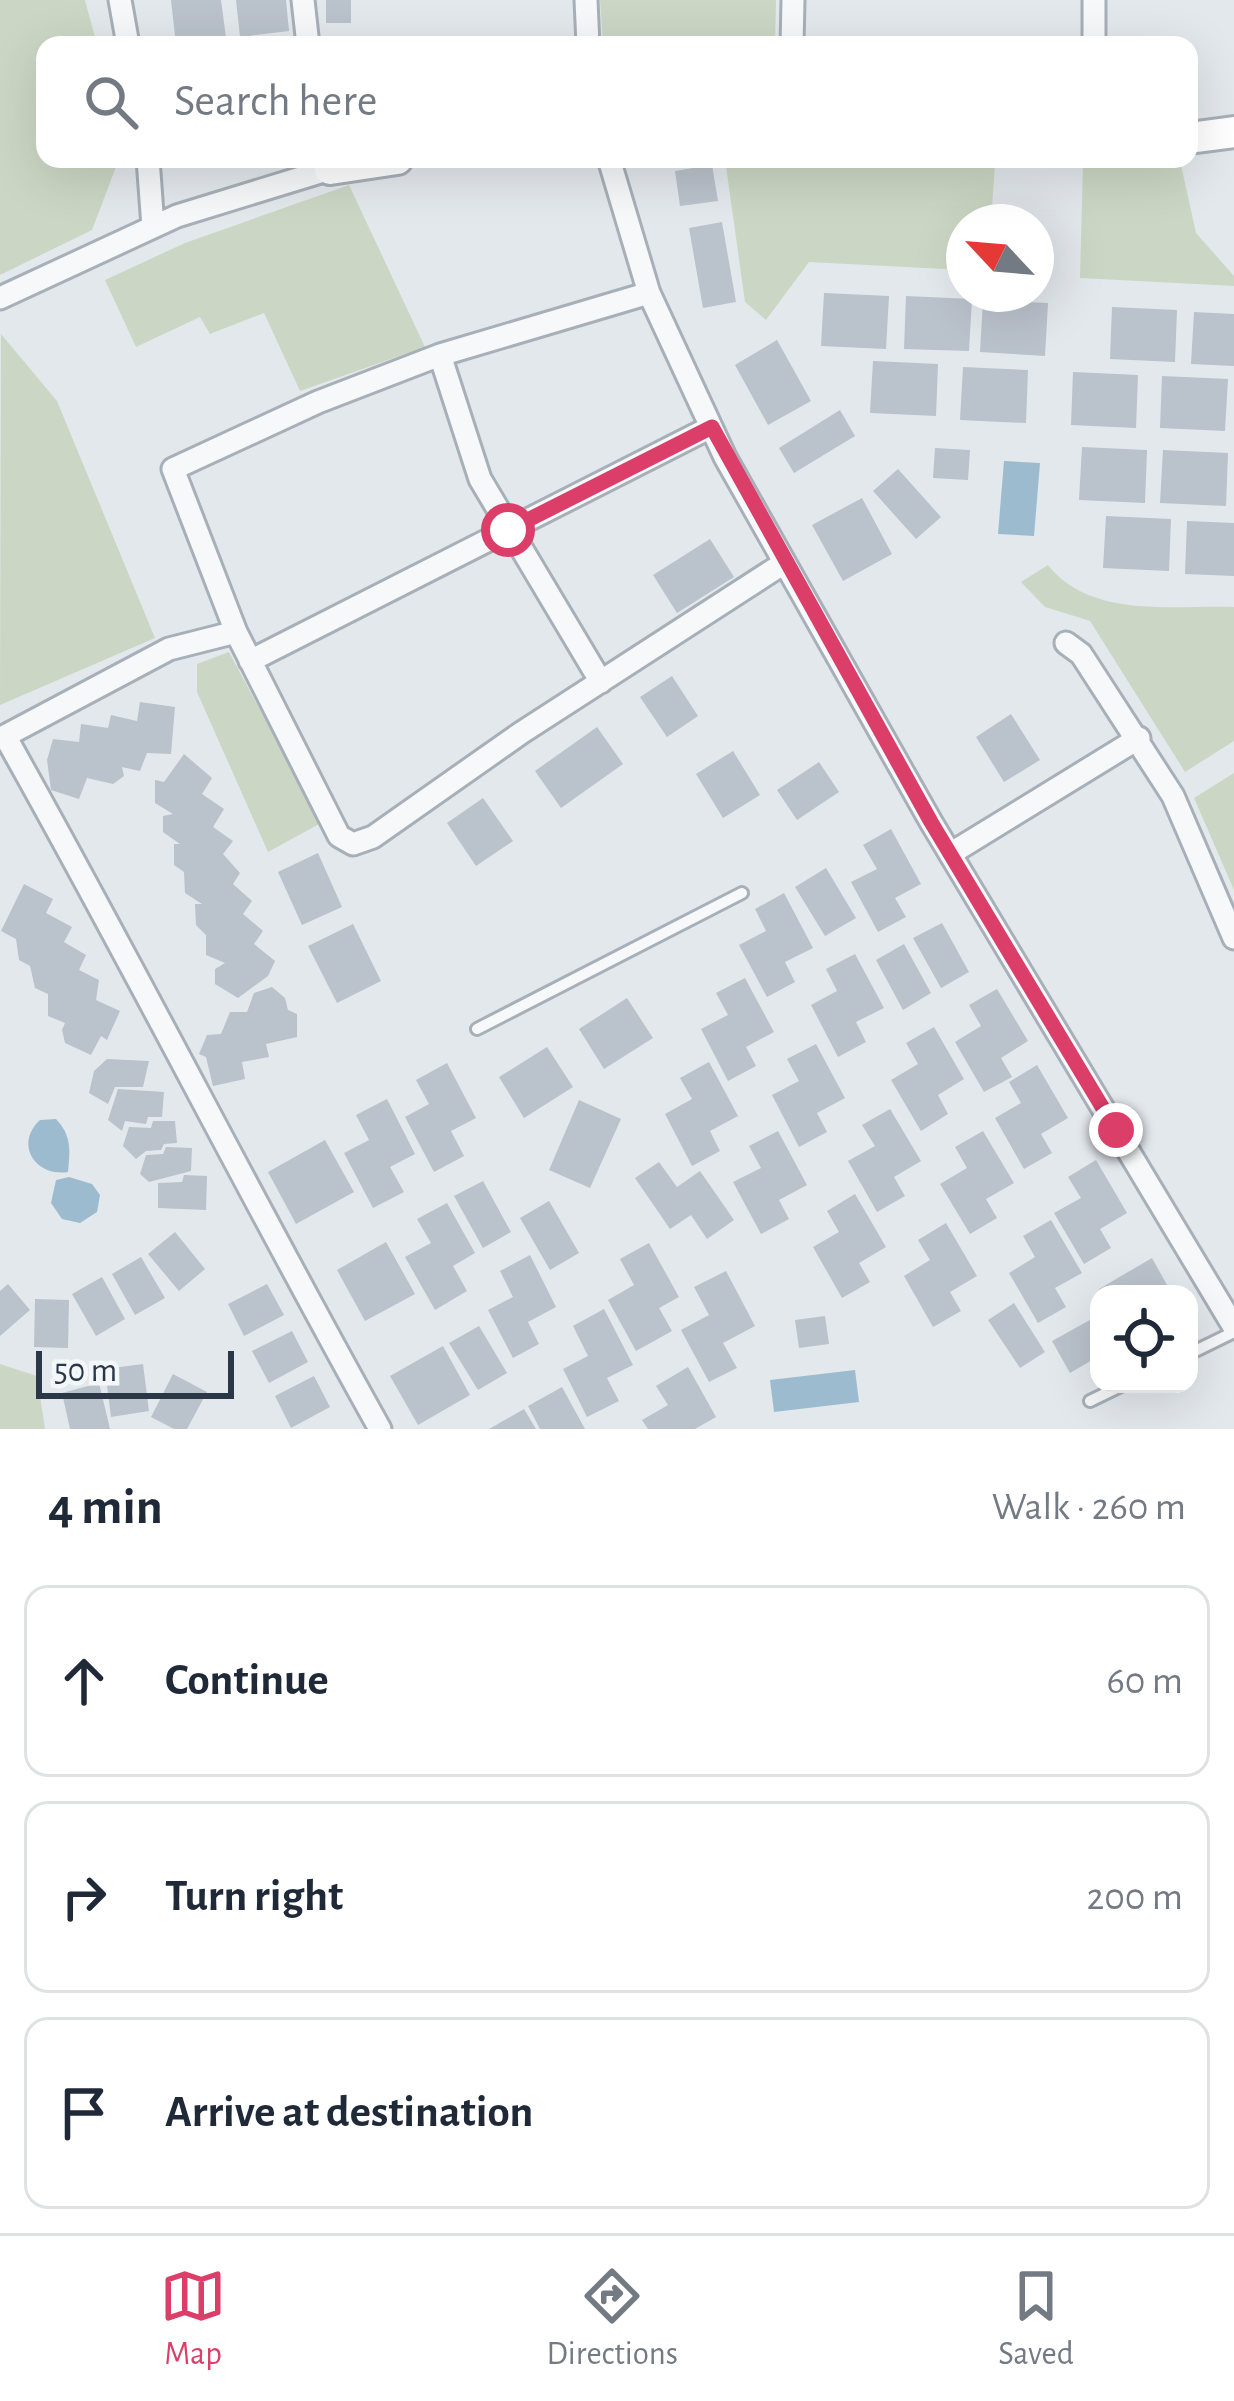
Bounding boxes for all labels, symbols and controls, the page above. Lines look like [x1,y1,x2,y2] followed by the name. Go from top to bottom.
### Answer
[36,36,1198,168] search box
[78,69,144,135] icon: search
[174,79,377,124] text: Search here
[946,204,1054,312] north arrow
[481,503,535,557] route start
[1089,1103,1143,1157] route end
[1090,1285,1198,1393] map controls
[1090,1285,1198,1393] button: locate
[36,1345,234,1398] scale bar
[54,1355,117,1388] text: 50 m
[48,1482,163,1533] text: 4 min
[992,1488,1186,1527] text: Walk · 260 m
[51,1648,117,1714] icon: ahead
[165,1658,329,1703] text: Continue
[1106,1662,1183,1701] text: 60 m
[51,1864,117,1930] icon: right
[165,1874,343,1919] text: Turn right
[1086,1878,1183,1917] text: 200 m
[51,2080,117,2146] icon: arrive
[165,2090,533,2135] text: Arrive at destination
[160,2263,226,2375] tab: Map
[546,2263,678,2375] tab: Directions
[998,2263,1074,2375] tab: Saved

